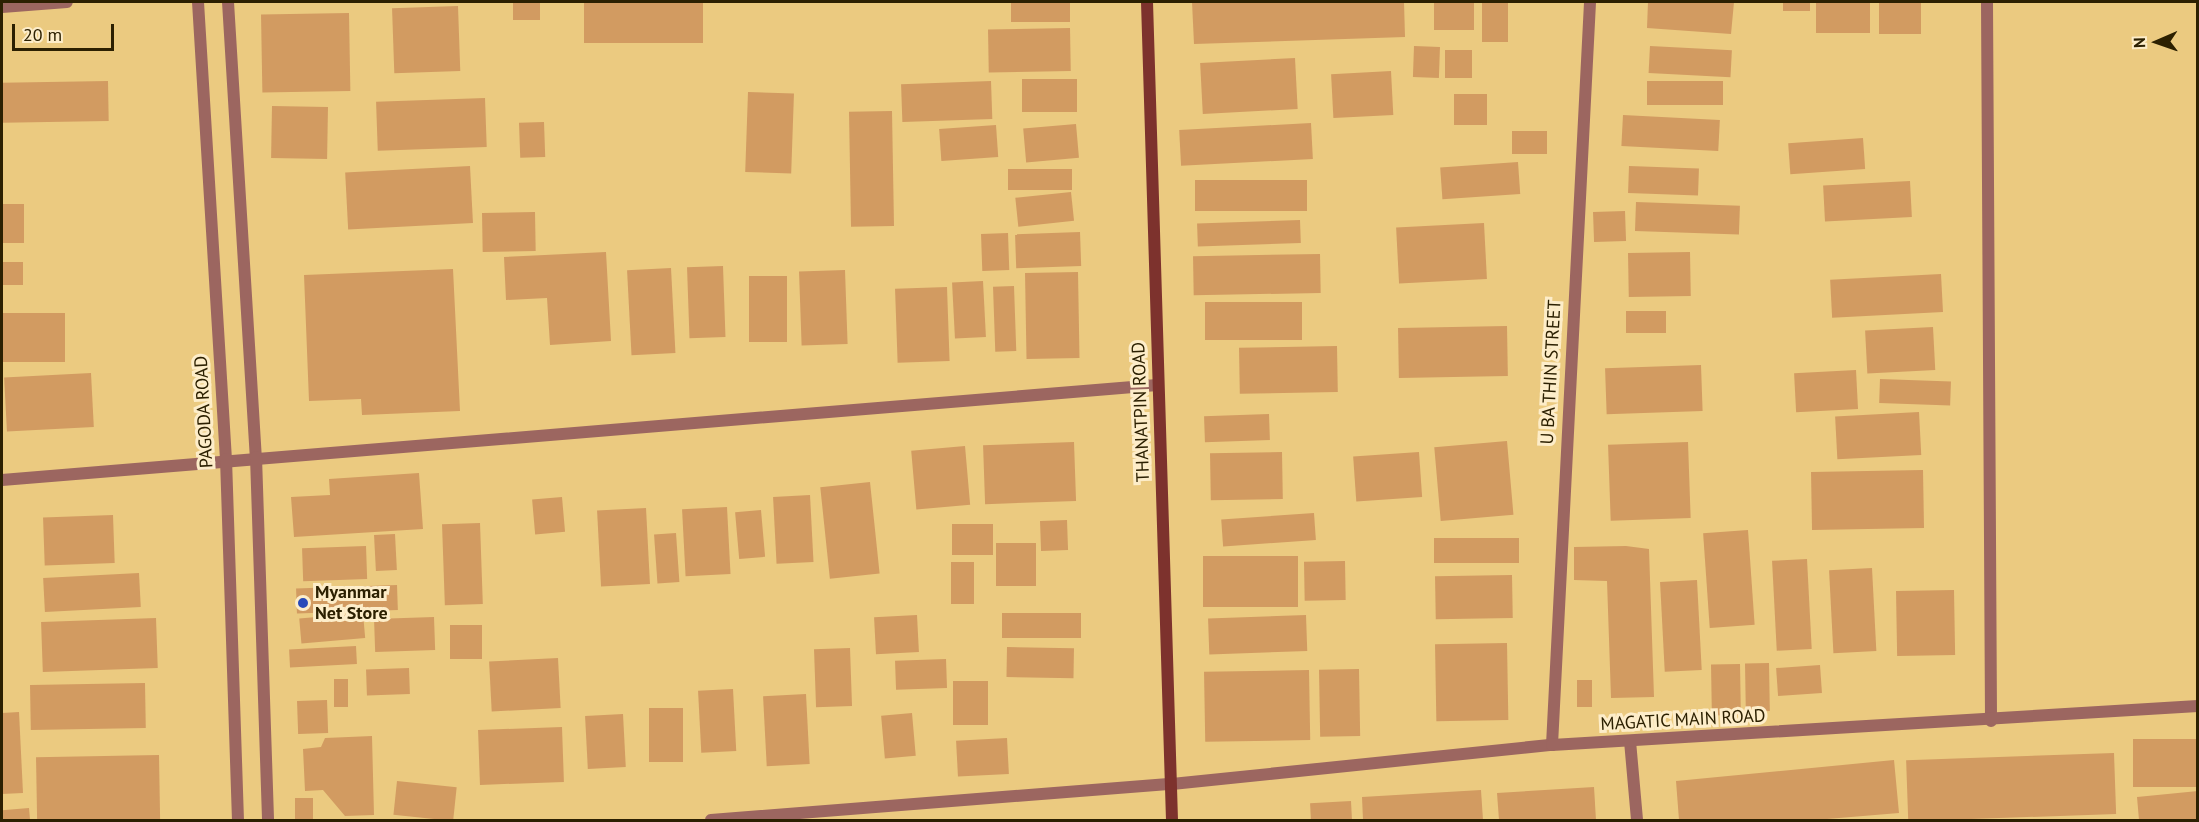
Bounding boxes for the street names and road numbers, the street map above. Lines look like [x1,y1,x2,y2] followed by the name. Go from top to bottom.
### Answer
[1536,298,1566,446] street label: U BA THIN STREET
[1128,341,1154,483] street label: THANATPIN ROAD
[190,355,218,469] street label: PAGODA ROAD
[1600,705,1766,735] street label: MAGATIC MAIN ROAD

